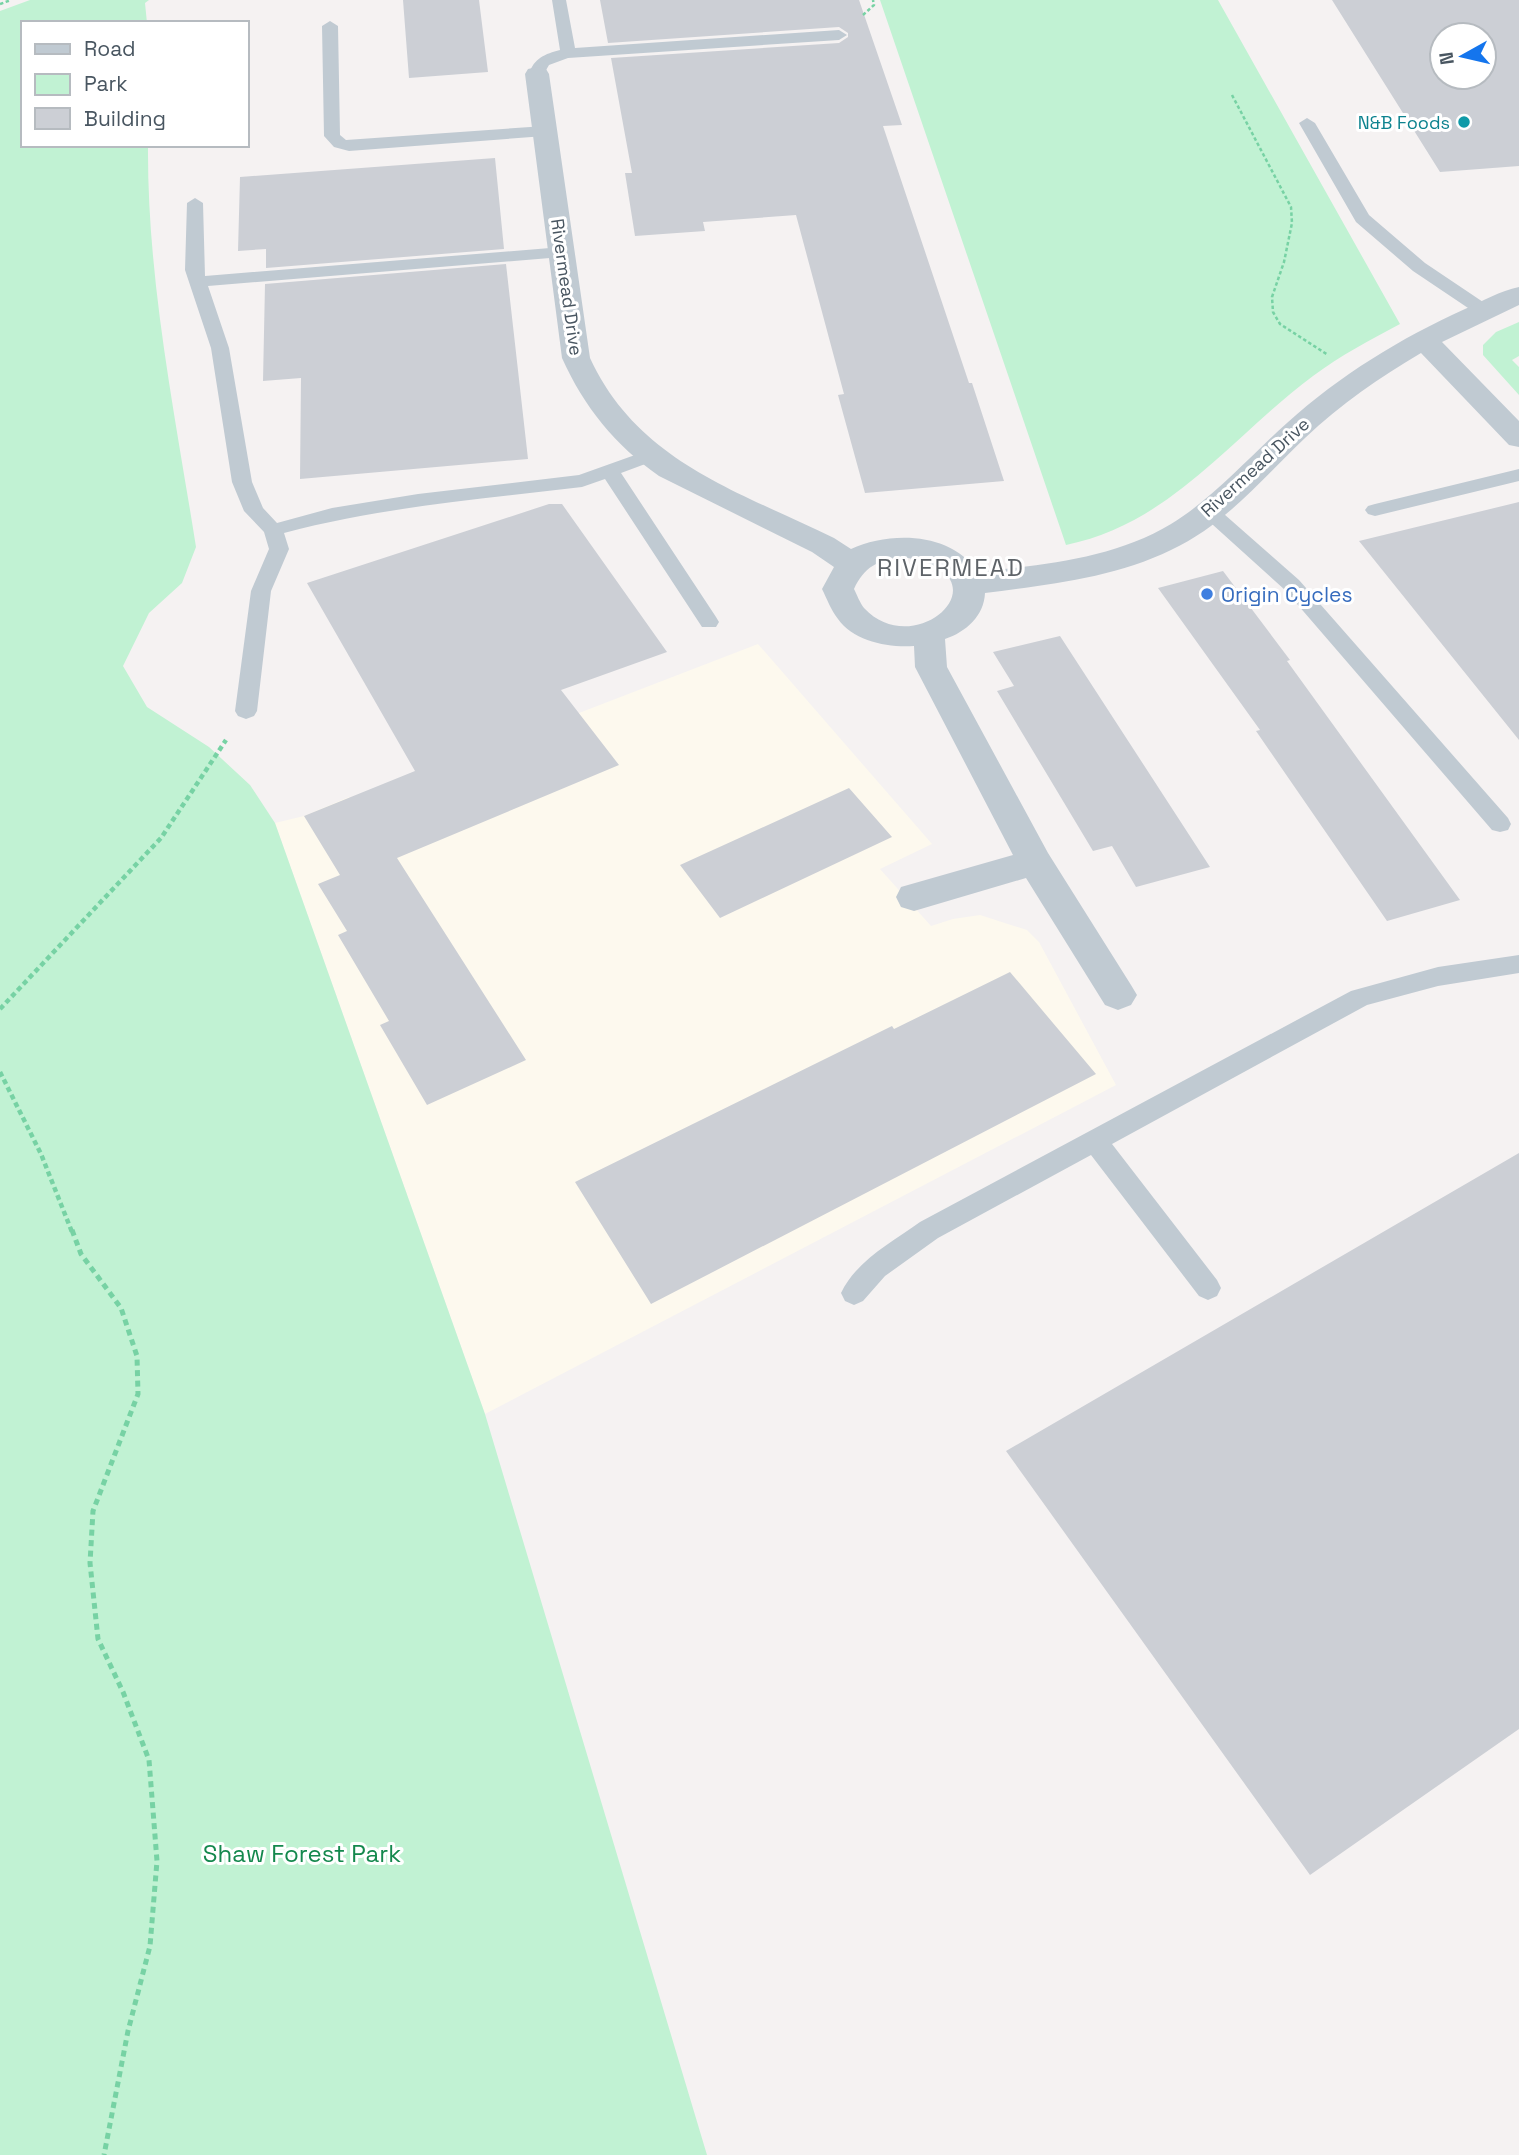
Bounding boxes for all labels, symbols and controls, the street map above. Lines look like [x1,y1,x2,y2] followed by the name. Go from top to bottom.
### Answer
[21,21,248,147] legend
[1428,21,1498,91] north arrow
[84,35,136,62] text: Road
[1433,50,1460,66] text: N
[84,70,128,97] text: Park
[84,105,166,132] text: Building
[1358,111,1450,134] place label: N&B Foods
[1456,114,1472,130] marker: N&B Foods
[546,217,588,357] street label: Rivermead Drive
[1196,412,1314,522] street label: Rivermead Drive
[877,552,1025,583] district label: RIVERMEAD
[1221,581,1353,608] place label: Origin Cycles
[1199,586,1215,602] marker: Origin Cycles
[203,1838,401,1869] park label: Shaw Forest Park

